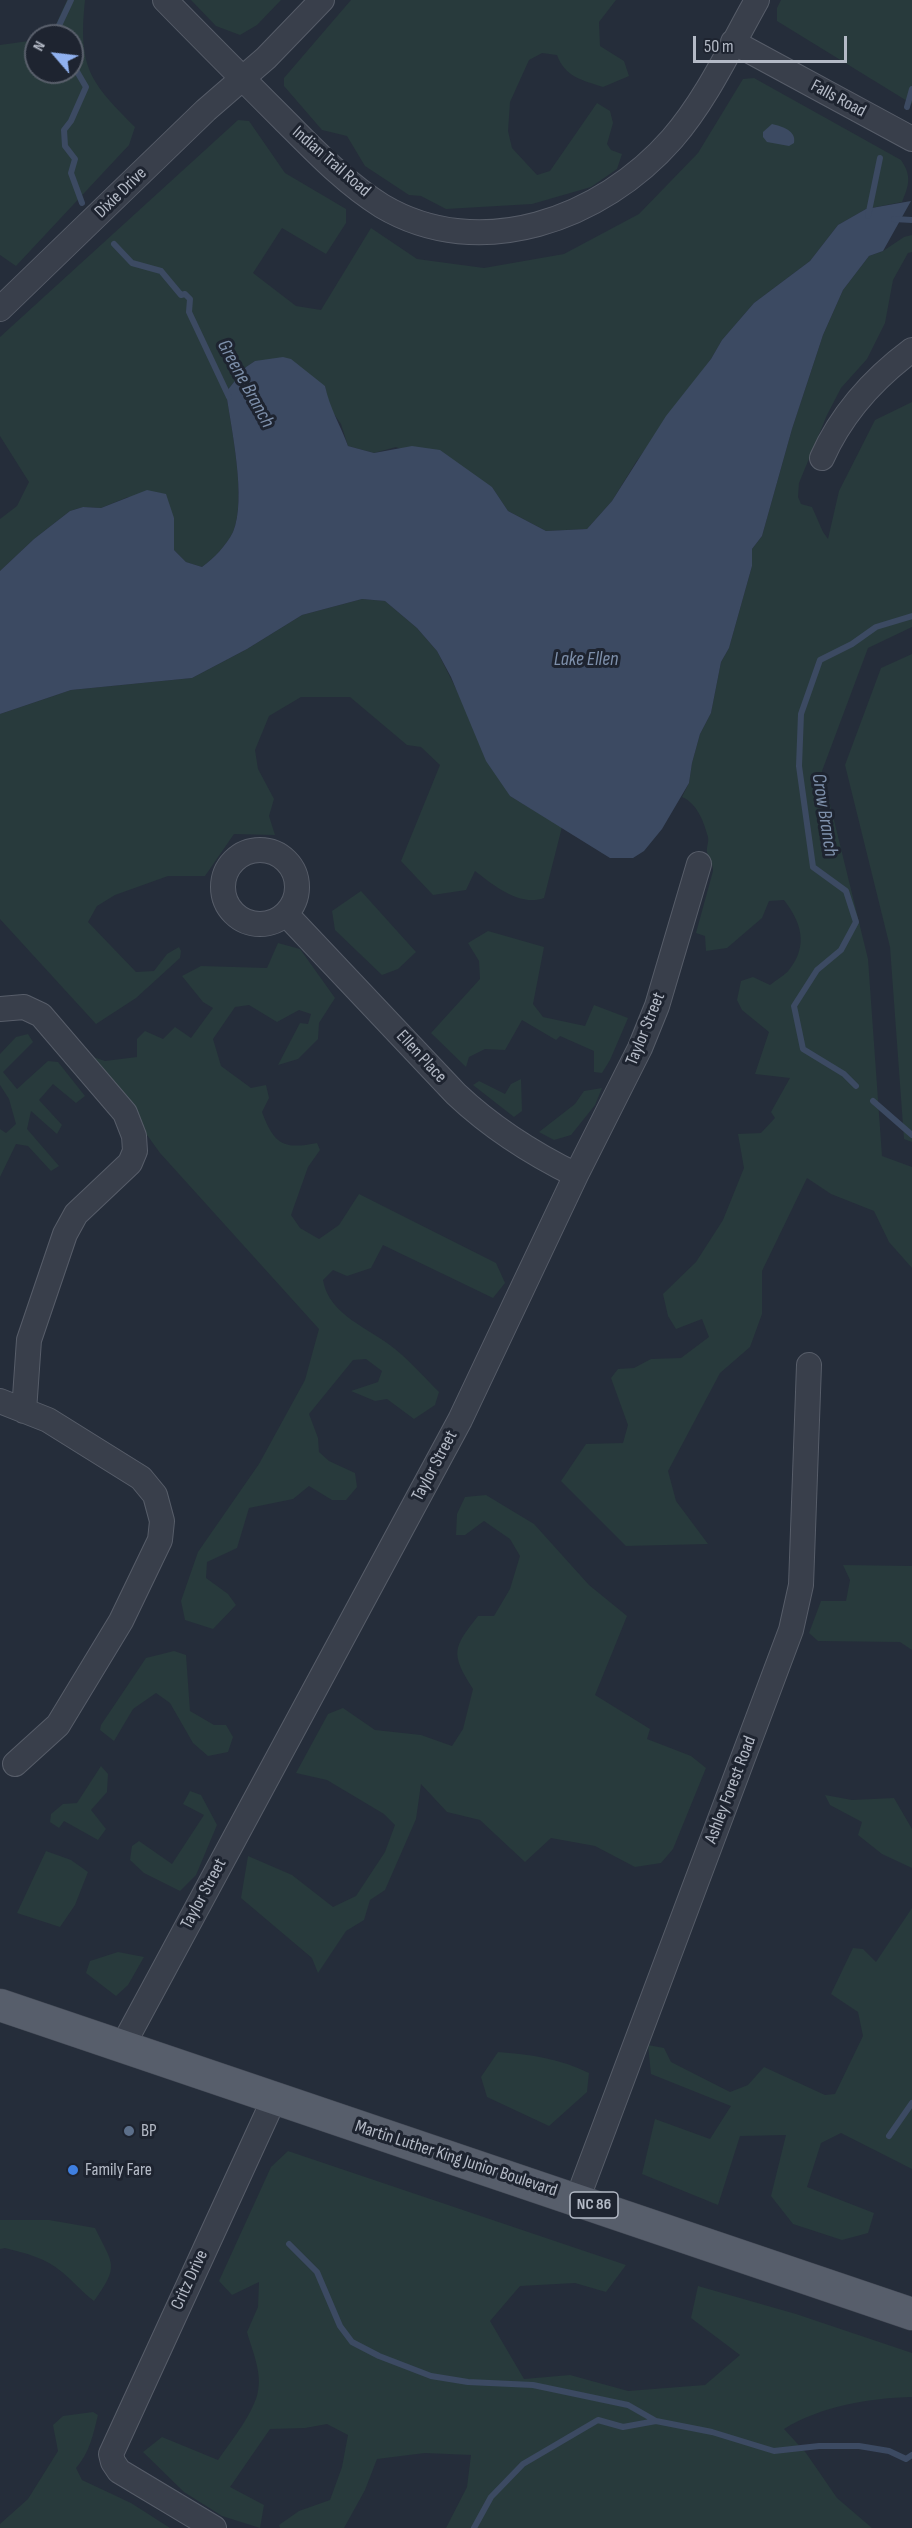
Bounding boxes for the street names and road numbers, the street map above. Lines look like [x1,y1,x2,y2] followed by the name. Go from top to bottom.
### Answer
[807,76,869,122] street label: Falls Road
[287,122,375,202] street label: Indian Trail Road
[91,163,151,223] street label: Dixie Drive
[622,989,670,1069] street label: Taylor Street
[391,1026,451,1088] street label: Ellen Place
[407,1427,463,1505] street label: Taylor Street
[701,1733,761,1847] street label: Ashley Forest Road
[176,1855,232,1933] street label: Taylor Street
[352,2116,560,2202] street label: Martin Luther King Junior Boulevard
[570,2192,618,2218] road number: NC 86
[167,2247,213,2313] street label: Critz Drive

